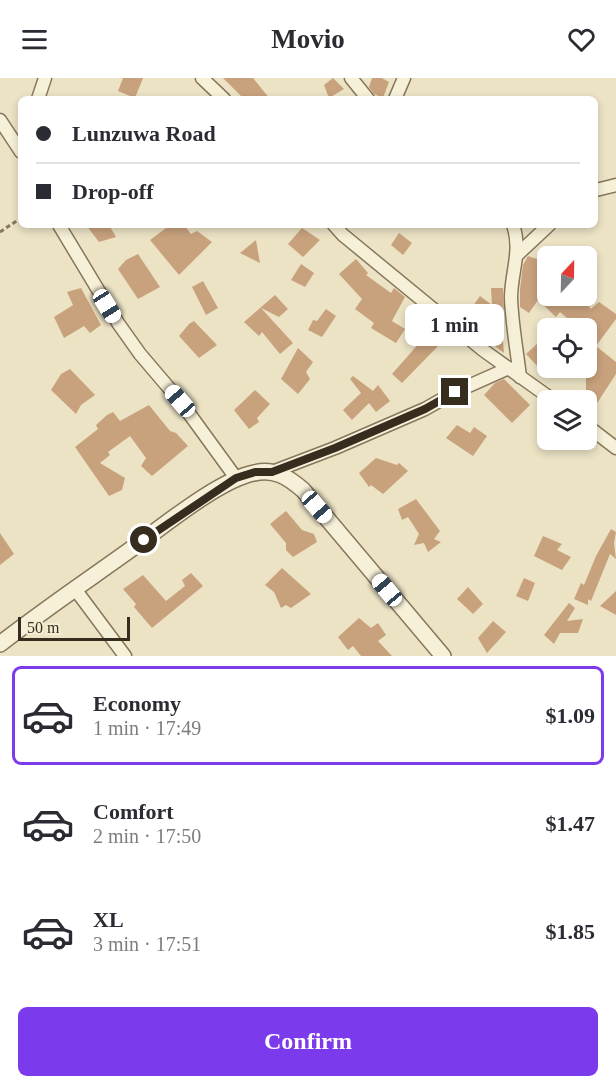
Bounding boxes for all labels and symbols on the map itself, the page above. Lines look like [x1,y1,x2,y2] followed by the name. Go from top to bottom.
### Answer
[537,246,597,306] north arrow
[90,286,124,326] car
[406,305,504,347] callout: 1 min
[441,378,468,405] route end
[161,382,199,420] car
[298,488,336,526] car
[130,526,157,553] route start
[369,570,405,610] car
[18,614,130,642] scale bar

